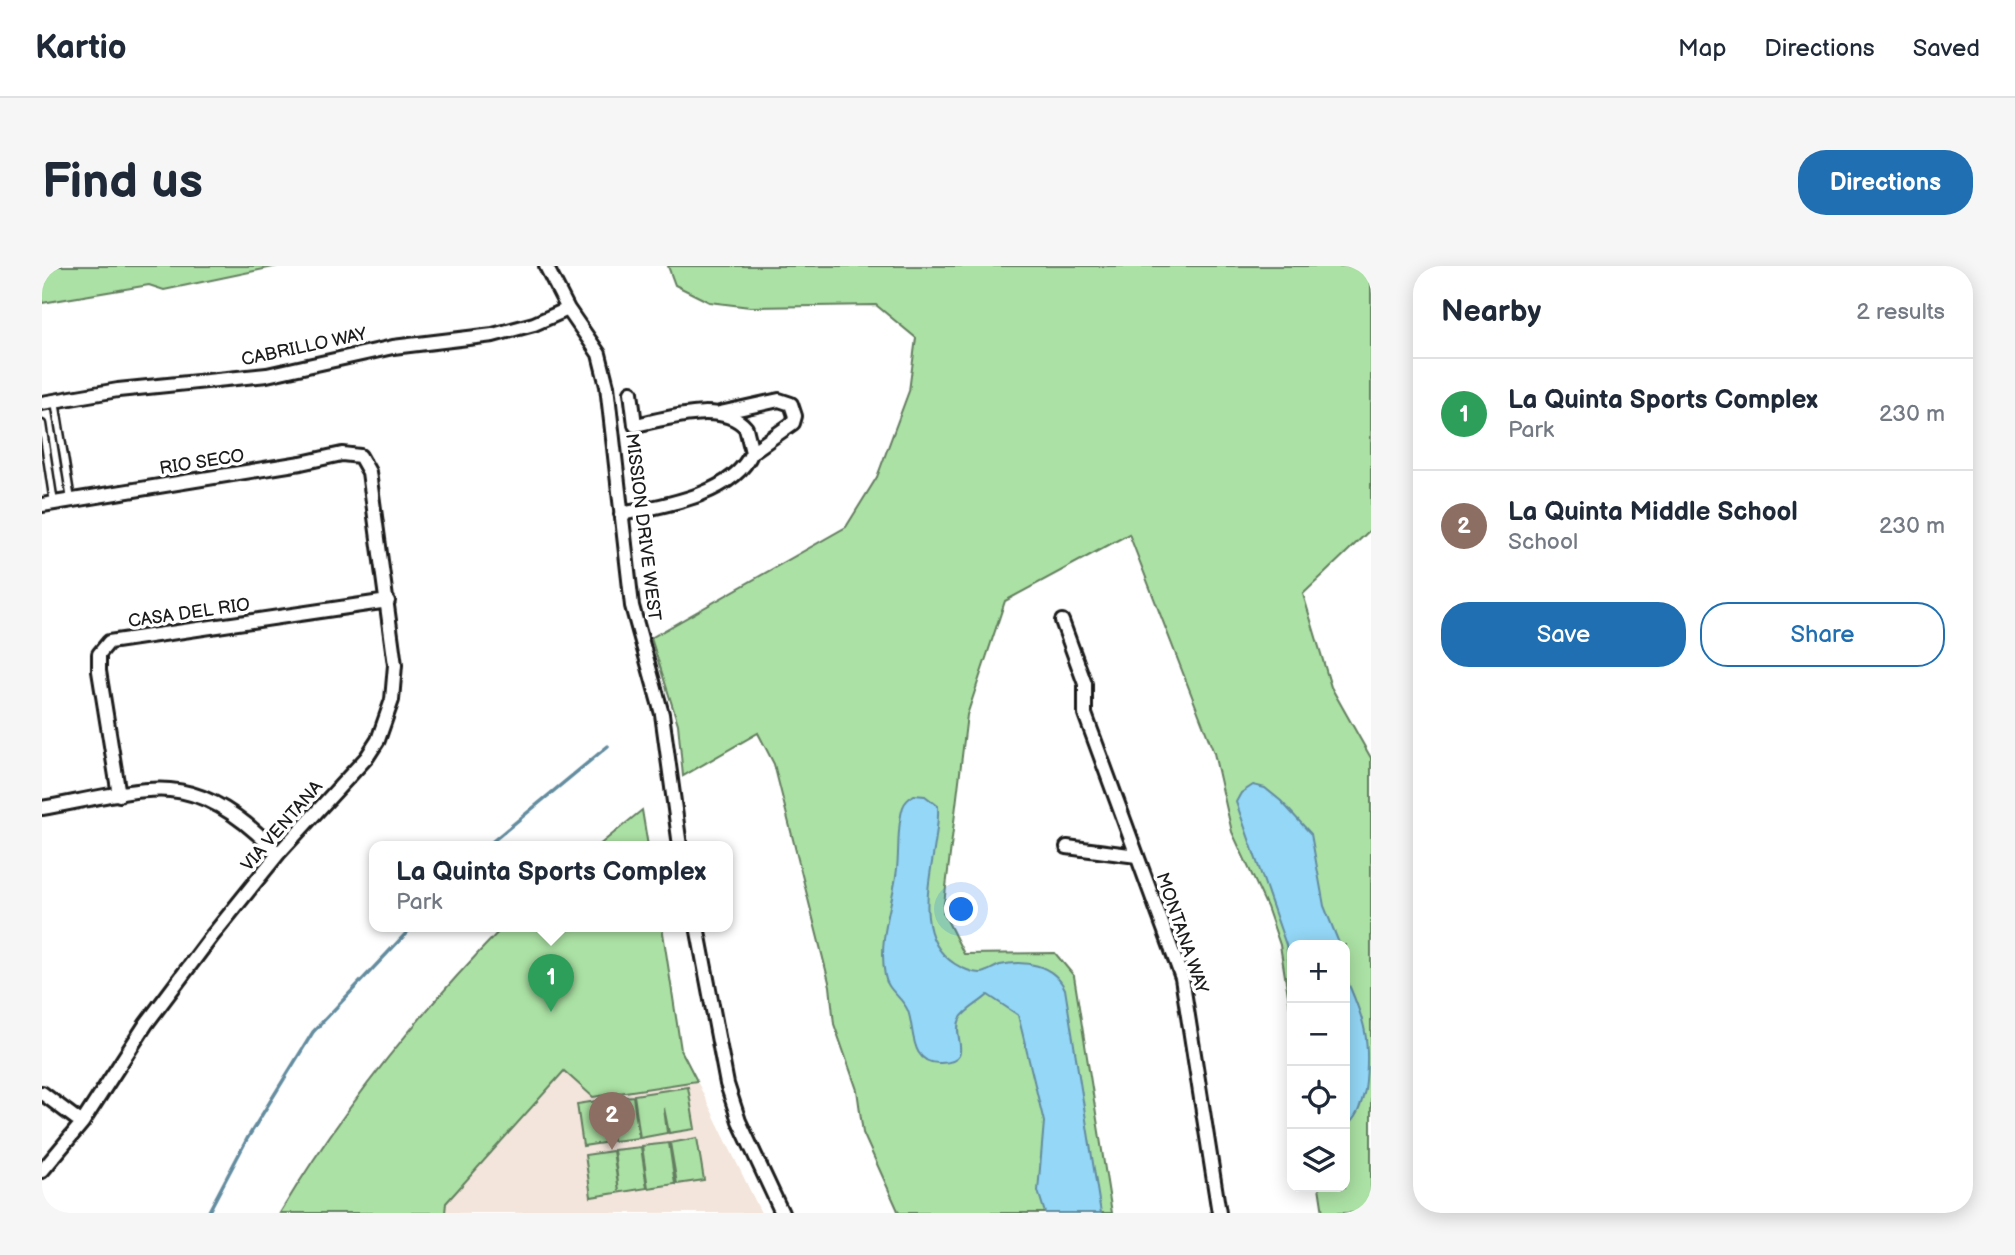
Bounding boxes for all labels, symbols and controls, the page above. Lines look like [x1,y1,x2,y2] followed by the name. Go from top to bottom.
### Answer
[35,28,127,68] text: Kartio
[1678,34,1726,63] text: Map
[1764,34,1875,63] text: Directions
[1913,34,1980,63] text: Saved
[1798,150,1973,215] button: Directions
[42,153,203,212] text: Find us
[1441,294,1541,330] text: Nearby
[1856,298,1945,326] text: 2 results
[240,323,369,371] street label: CABRILLO WAY
[1508,385,1818,416] text: La Quinta Sports Complex
[1459,400,1469,428] text: 1
[1879,400,1945,428] text: 230 m
[1508,416,1554,444] text: Park
[621,432,665,622] street label: MISSION DRIVE WEST
[158,445,246,479] street label: RIO SECO
[1508,497,1798,528] text: La Quinta Middle School
[1457,512,1471,540] text: 2
[1879,512,1945,540] text: 230 m
[1508,528,1578,556] text: School
[127,594,251,632] street label: CASA DEL RIO
[1441,602,1686,667] button: Save
[1700,602,1945,667] button: Share
[237,776,327,876] street label: VIA VENTANA
[369,841,733,932] popup
[396,857,706,888] text: La Quinta Sports Complex
[1152,870,1213,997] street label: MONTANA WAY
[396,888,442,916] text: Park
[944,892,978,926] your location
[1287,940,1350,1192] map controls
[1287,940,1350,1003] button: +
[528,954,574,1012] pin: 1
[1287,1003,1350,1066] button: −
[1287,1066,1350,1129] button: locate
[589,1092,635,1150] pin: 2
[1287,1129,1350,1192] button: layers

